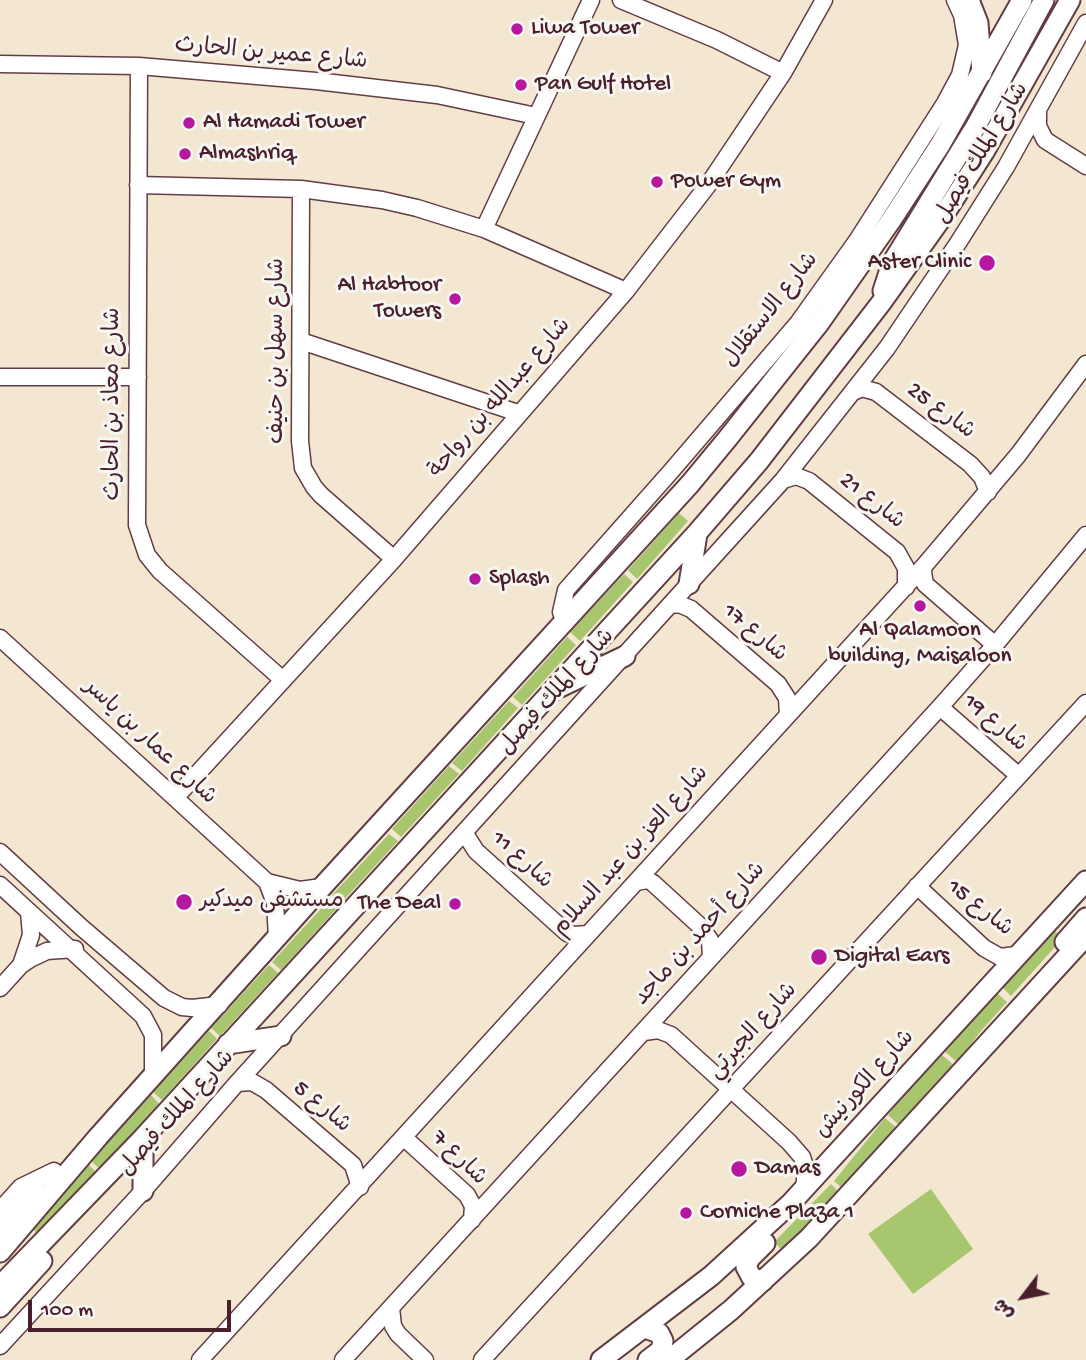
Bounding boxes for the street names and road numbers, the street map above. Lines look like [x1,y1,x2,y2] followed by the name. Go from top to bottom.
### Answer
[173,33,369,77] street label: شارع عمير بن الحارث
[930,78,1036,230] street label: شارع الملك فيصل
[718,248,826,374] street label: شارع الاستقلال
[264,258,292,444] street label: شارع سهل بن حنيف
[100,307,128,501] street label: شارع معاذ بن الحارث
[424,313,578,485] street label: شارع عبدالله بن رواحة
[900,377,980,447] street label: شارع 25
[833,467,909,537] street label: شارع 21
[716,599,792,669] street label: شارع 17
[494,624,622,762] street label: شارع الملك فيصل
[77,674,221,812] street label: شارع عمار بن ياسر
[956,689,1032,759] street label: شارع 19
[548,761,716,943] street label: شارع العز بن عبد السلام
[485,826,557,896] street label: شارع 11
[629,858,773,1012] street label: شارع أحمد بن ماجد
[941,874,1017,944] street label: شارع 15
[703,978,805,1086] street label: شارع الجبرتي
[810,1025,922,1145] street label: شارع الكورنيش
[114,1045,242,1183] street label: شارع الملك فيصل
[286,1076,356,1140] street label: شارع 5
[424,1125,492,1193] street label: شارع 7

